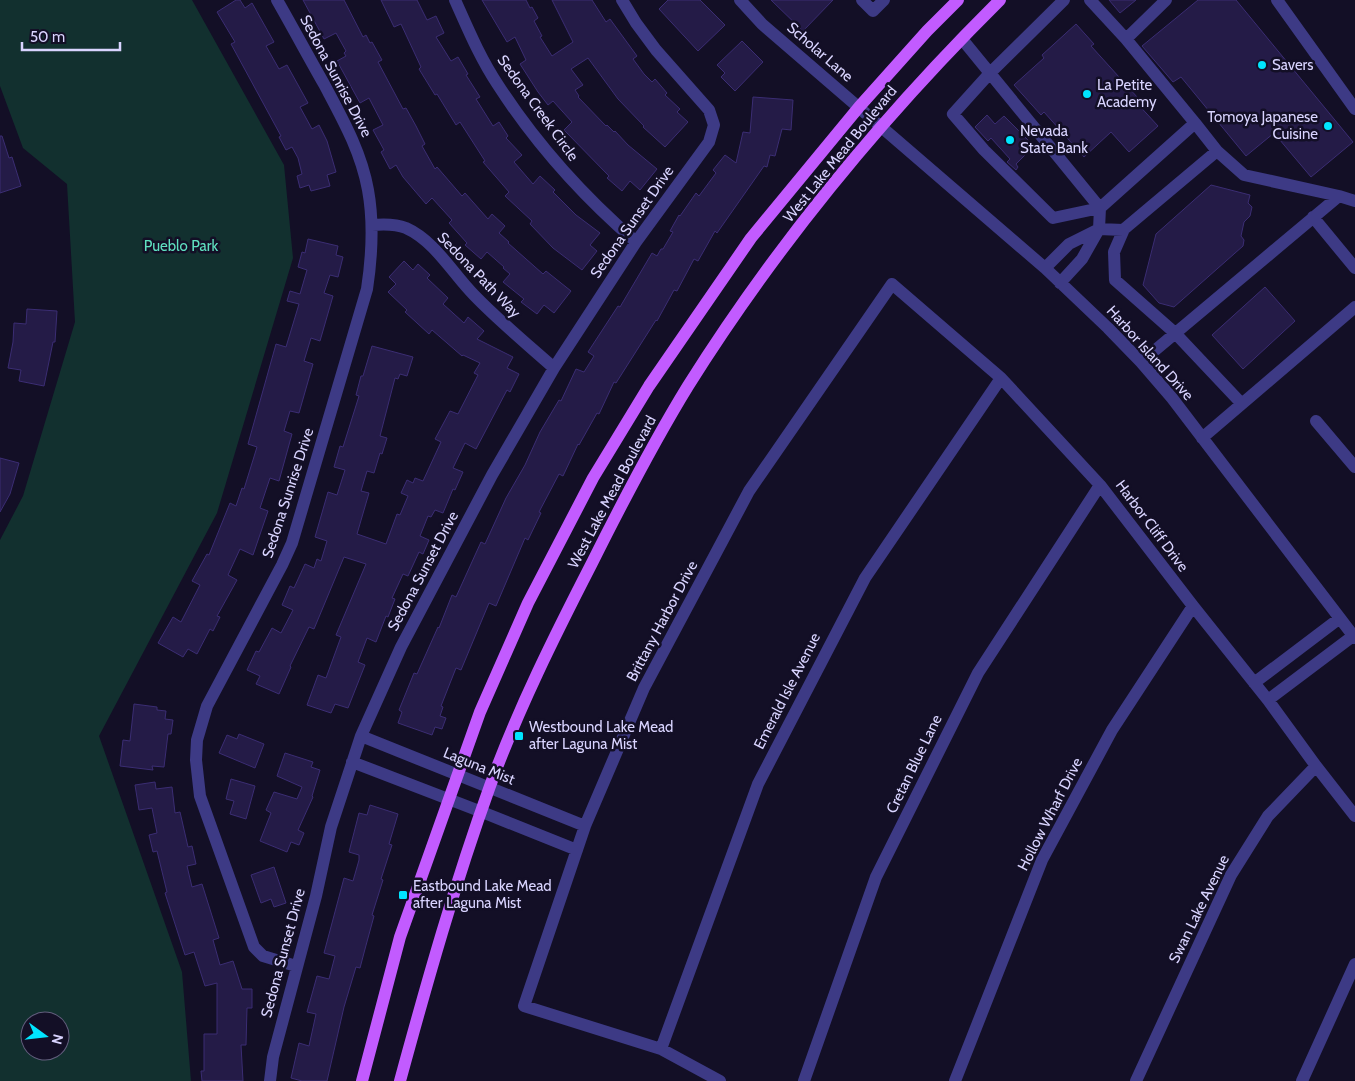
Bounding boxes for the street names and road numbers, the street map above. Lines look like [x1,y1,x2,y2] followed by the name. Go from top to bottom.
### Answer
[296,12,376,140] street label: Sedona Sunrise Drive
[783,18,857,86] street label: Scholar Lane
[494,52,583,165] street label: Sedona Creek Circle
[779,82,901,226] street label: West Lake Mead Boulevard
[587,162,678,282] street label: Sedona Sunset Drive
[434,228,525,322] street label: Sedona Path Way
[1103,302,1198,404] street label: Harbor Island Drive
[564,413,660,571] street label: West Lake Mead Boulevard
[258,425,318,560] street label: Sedona Sunrise Drive
[1112,477,1192,576] street label: Harbor Cliff Drive
[384,508,462,634] street label: Sedona Sunset Drive
[623,557,702,684] street label: Brittany Harbor Drive
[750,630,824,752] street label: Emerald Isle Avenue
[882,711,946,816] street label: Cretan Blue Lane
[441,744,517,788] street label: Laguna Mist
[1014,754,1086,873] street label: Hollow Wharf Drive
[1165,852,1233,966] street label: Swan Lake Avenue
[257,886,309,1019] street label: Sedona Sunset Drive

